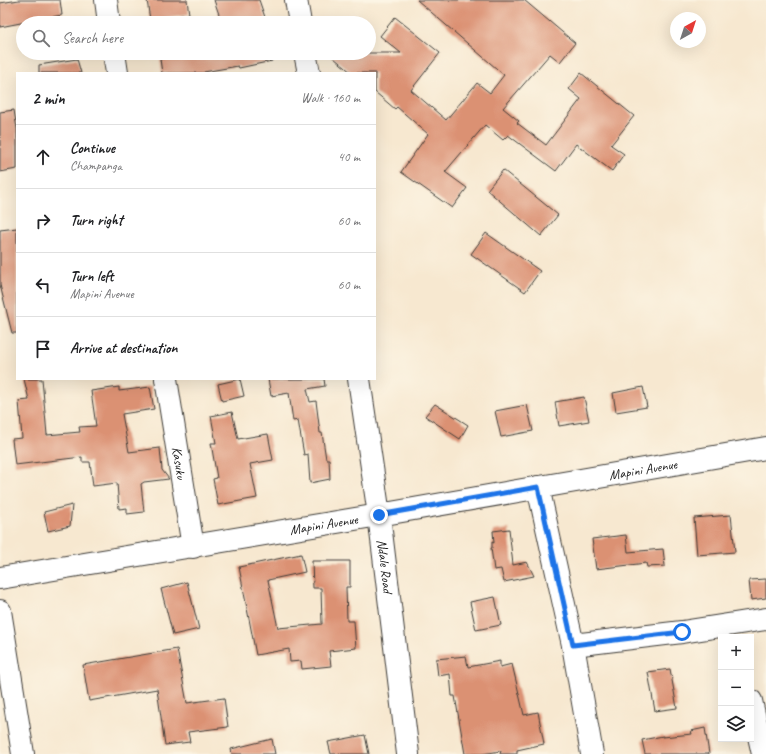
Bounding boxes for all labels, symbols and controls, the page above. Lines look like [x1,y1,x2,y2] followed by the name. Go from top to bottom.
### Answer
[670,12,706,48] north arrow
[16,16,376,60] search box
[30,27,52,49] icon: search
[62,29,123,48] text: Search here
[32,88,65,109] text: 2 min
[301,90,360,106] text: Walk · 160 m
[70,139,115,158] text: Continue
[32,146,54,168] icon: ahead
[338,149,360,165] text: 40 m
[70,158,122,174] text: Champanga
[32,210,54,232] icon: right
[70,211,123,230] text: Turn right
[338,213,360,229] text: 60 m
[70,267,113,286] text: Turn left
[32,274,54,296] icon: left
[338,277,360,293] text: 60 m
[70,286,134,302] text: Mapini Avenue
[32,338,54,360] icon: arrive
[70,339,177,358] text: Arrive at destination
[168,445,190,481] street label: Kasuku
[608,455,680,484] street label: Mapini Avenue
[370,506,388,524] route end
[288,510,360,539] street label: Mapini Avenue
[373,538,397,596] street label: Ndale Road
[673,623,691,641] route start
[718,634,754,742] map controls
[718,634,754,670] button: +
[718,670,754,706] button: −
[718,706,754,742] button: layers

